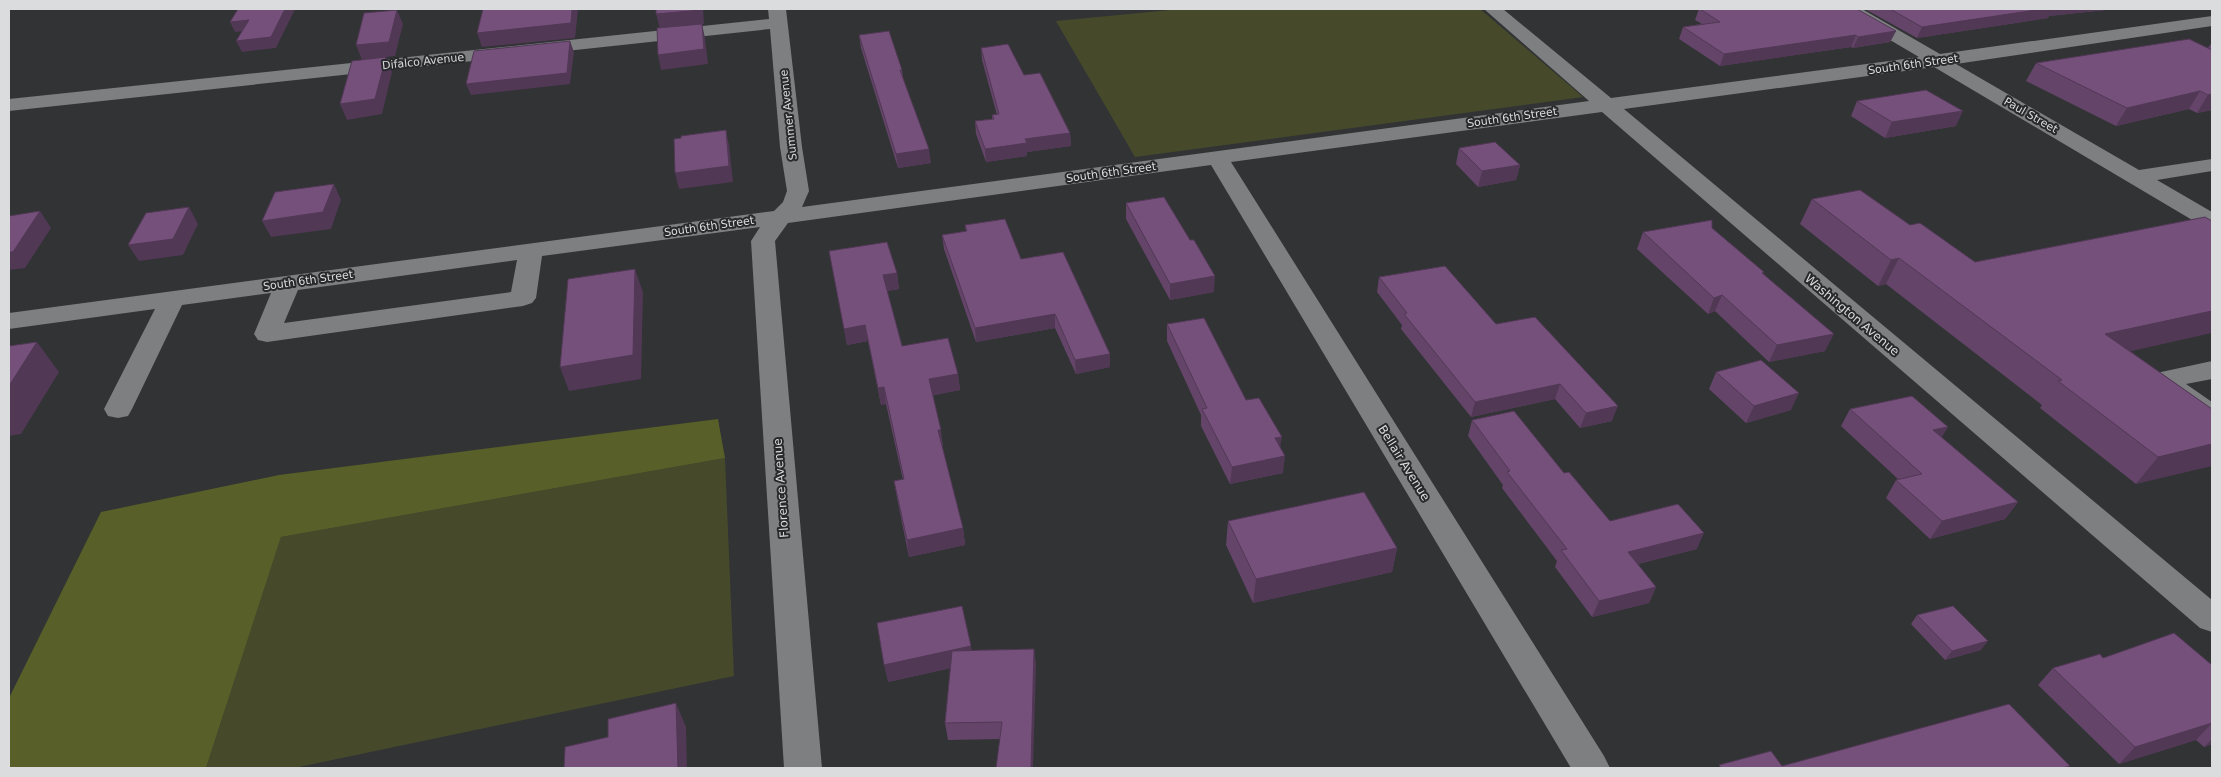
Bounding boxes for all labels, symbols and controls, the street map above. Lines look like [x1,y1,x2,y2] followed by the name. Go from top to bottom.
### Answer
[381,51,465,72] street label: Difalco Avenue
[1867,52,1960,77] street label: South 6th Street
[777,69,800,161] street label: Summer Avenue
[2002,95,2060,136] street label: Paul Street
[1466,105,1559,130] street label: South 6th Street
[1065,160,1158,185] street label: South 6th Street
[663,214,756,239] street label: South 6th Street
[262,268,355,293] street label: South 6th Street
[1802,271,1902,359] street label: Washington Avenue
[1375,423,1433,503] street label: Bellair Avenue
[771,438,791,538] street label: Florence Avenue

